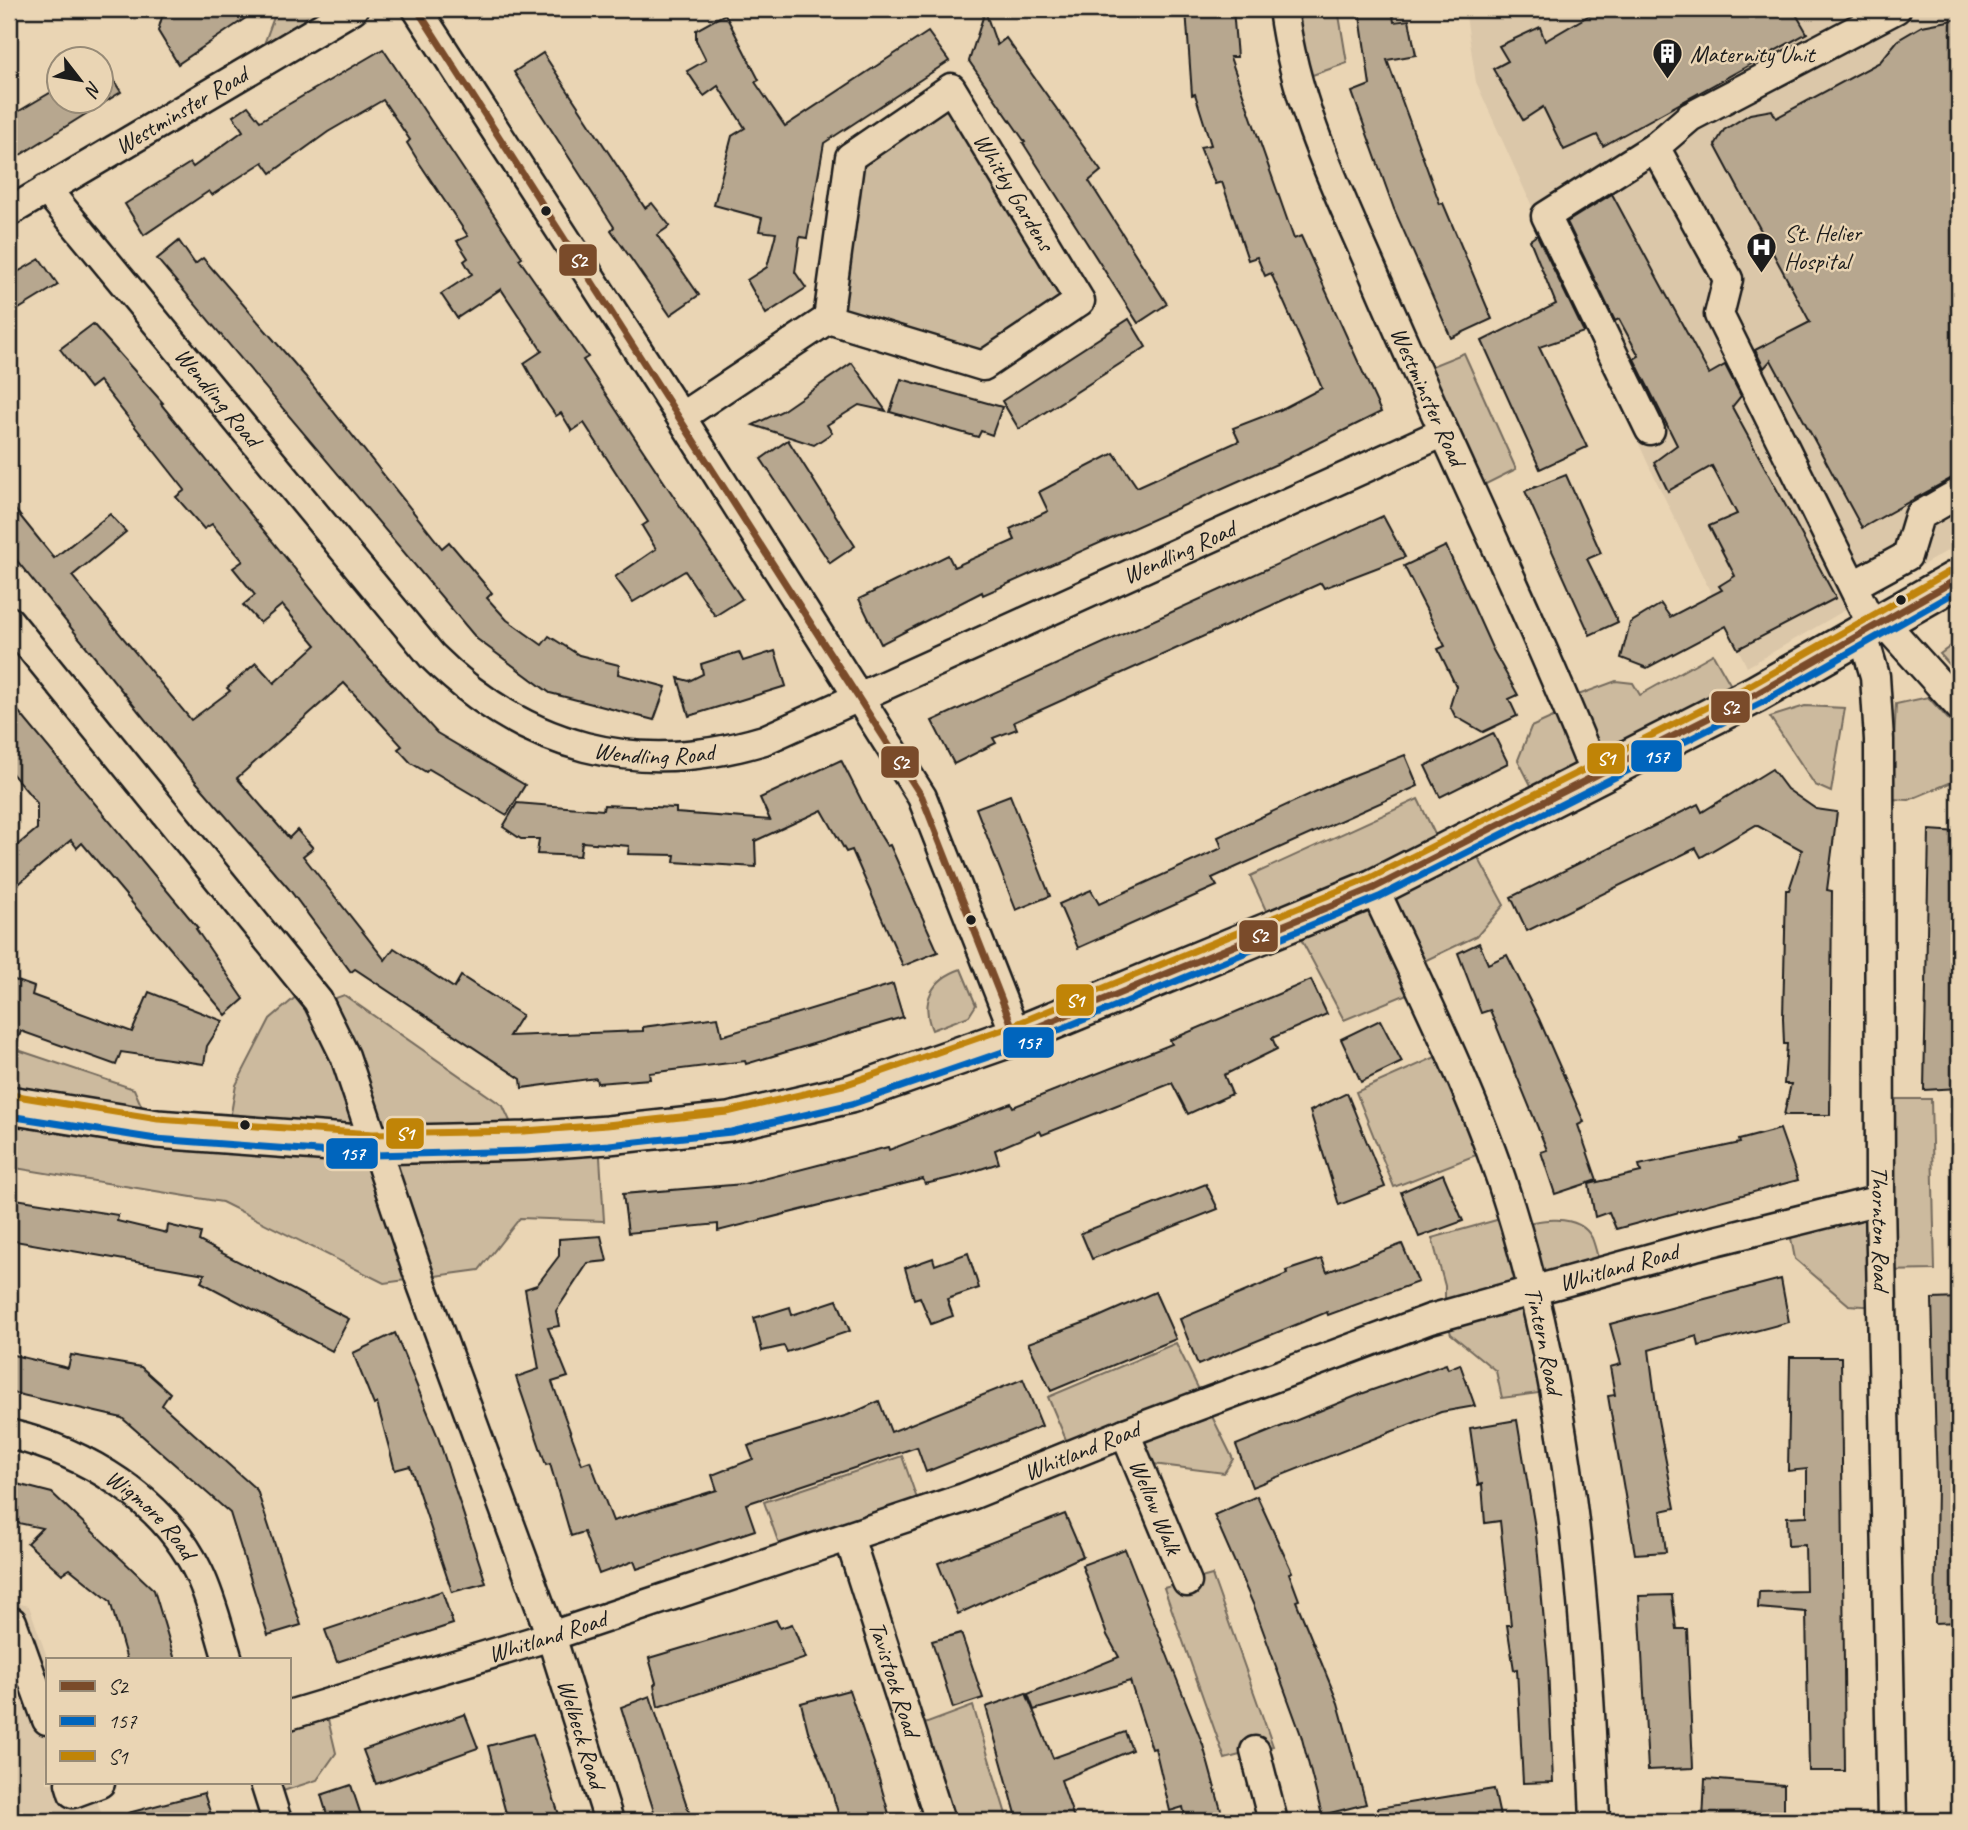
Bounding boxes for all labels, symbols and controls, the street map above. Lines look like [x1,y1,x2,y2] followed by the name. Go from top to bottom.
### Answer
[1650,37,1684,81] building icon: Maternity Unit
[1690,39,1816,69] place label: Maternity Unit
[46,46,116,116] north arrow
[110,58,256,161] street label: Westminster Road
[79,77,107,102] text: N
[967,128,1062,258] street label: Whitby Gardens
[539,204,553,218] unlabelled marker
[1784,218,1864,276] place label: St. Helier Hospital
[1744,230,1778,274] hospital icon: St. Helier Hospital
[558,243,598,277] line badge: S2
[569,249,589,273] text: S2
[1384,322,1474,474] street label: Westminster Road
[168,341,270,456] street label: Wendling Road
[1118,512,1243,591] street label: Wendling Road
[1894,593,1908,607] unlabelled marker
[1710,690,1751,724] line badge: S2
[1721,696,1741,720] text: S2
[592,735,720,771] street label: Wendling Road
[1630,739,1683,773] line badge: 157
[1586,742,1626,775] line badge: S1
[880,745,920,779] line badge: S2
[1643,745,1671,769] text: 157
[1597,747,1617,771] text: S1
[891,751,911,775] text: S2
[964,913,978,927] unlabelled marker
[1238,919,1279,953] line badge: S2
[1250,924,1270,948] text: S2
[1055,983,1095,1017] line badge: S1
[1066,989,1086,1013] text: S1
[1002,1026,1055,1059] line badge: 157
[1015,1031,1043,1055] text: 157
[385,1117,425,1150] line badge: S1
[238,1118,252,1132] unlabelled marker
[396,1122,416,1146] text: S1
[325,1137,379,1170] line badge: 157
[339,1142,367,1166] text: 157
[1865,1166,1897,1294] street label: Thornton Road
[1556,1235,1685,1298] street label: Whitland Road
[1518,1284,1570,1400] street label: Tintern Road
[1019,1413,1147,1487] street label: Whitland Road
[1123,1455,1190,1561] street label: Wellow Walk
[100,1462,205,1567] street label: Wigmore Road
[485,1602,614,1669] street label: Whitland Road
[862,1618,928,1744] street label: Tavistock Road
[46,1658,290,1784] legend
[108,1674,129,1700] text: S2
[550,1676,614,1795] street label: Welbeck Road
[108,1708,138,1734] text: 157
[108,1744,129,1770] text: S1

